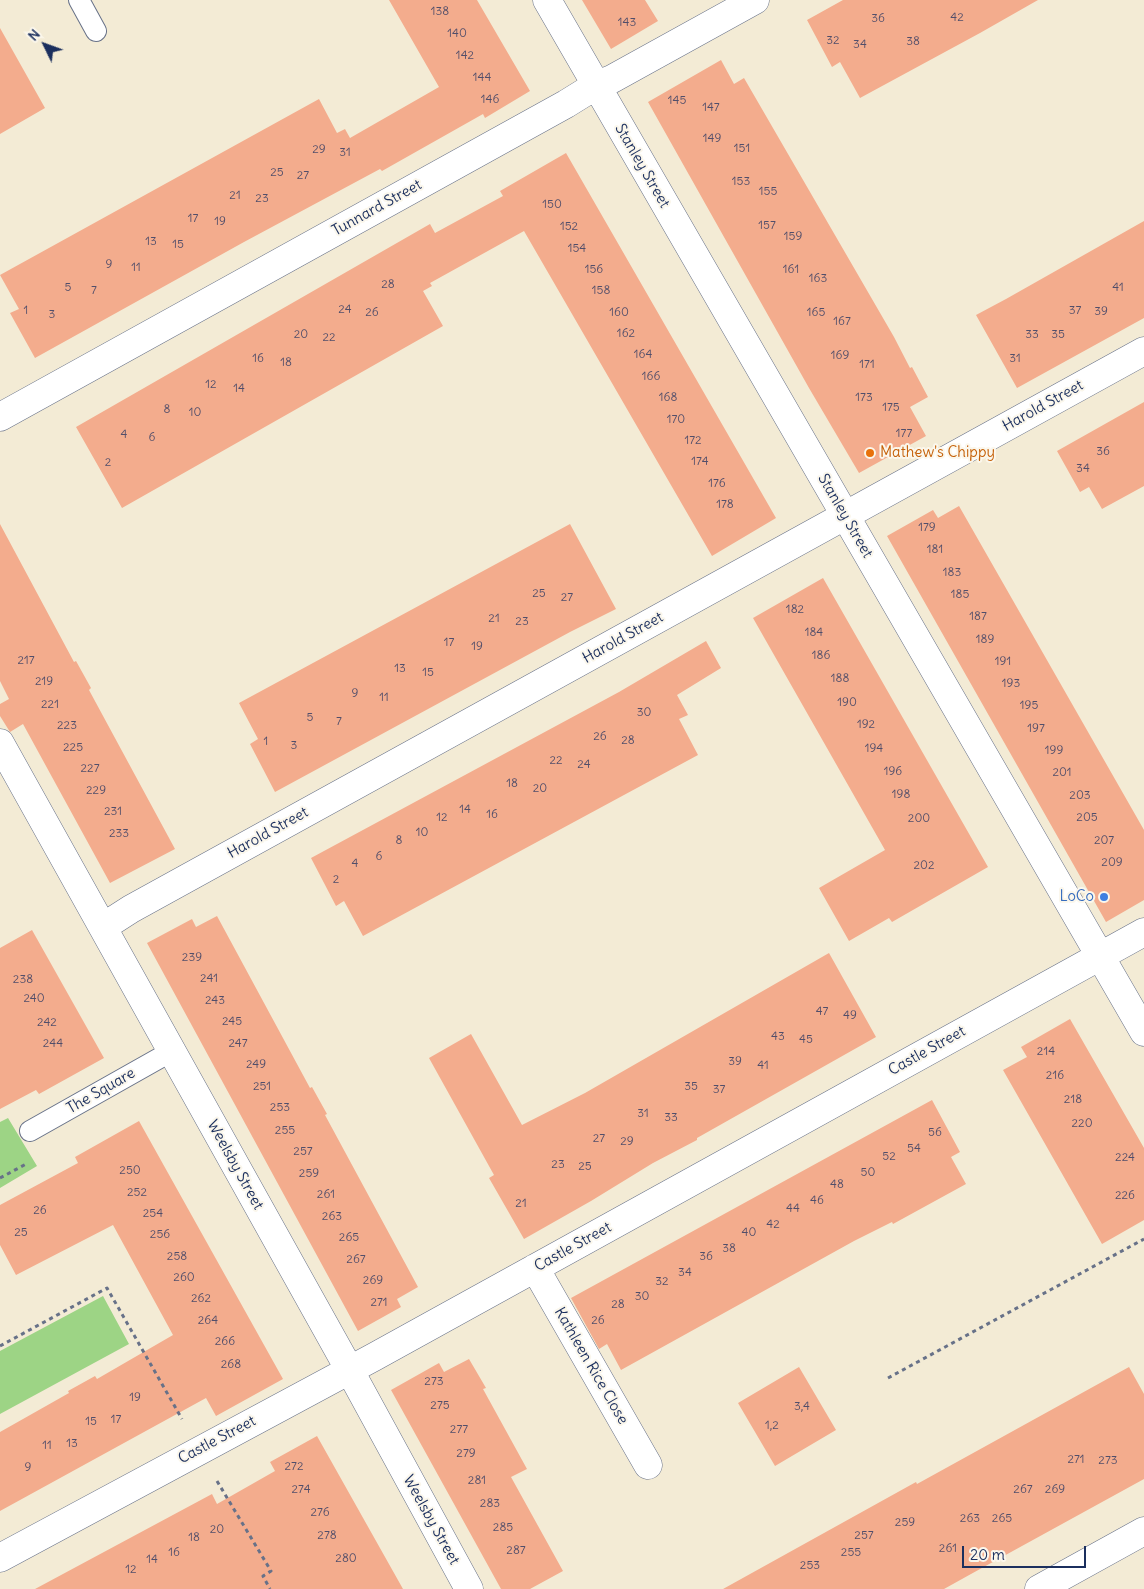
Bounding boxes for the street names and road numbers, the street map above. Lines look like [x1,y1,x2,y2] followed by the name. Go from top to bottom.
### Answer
[611,121,673,211] street label: Stanley Street
[329,176,425,240] street label: Tunnard Street
[999,376,1087,436] street label: Harold Street
[814,471,876,561] street label: Stanley Street
[579,608,667,668] street label: Harold Street
[224,803,312,863] street label: Harold Street
[885,1022,969,1080] street label: Castle Street
[64,1064,138,1118] street label: The Square
[203,1117,267,1213] street label: Weelsby Street
[531,1218,615,1276] street label: Castle Street
[550,1304,632,1428] street label: Kathleen Rice Close
[175,1412,259,1468] street label: Castle Street
[399,1472,463,1568] street label: Weelsby Street

